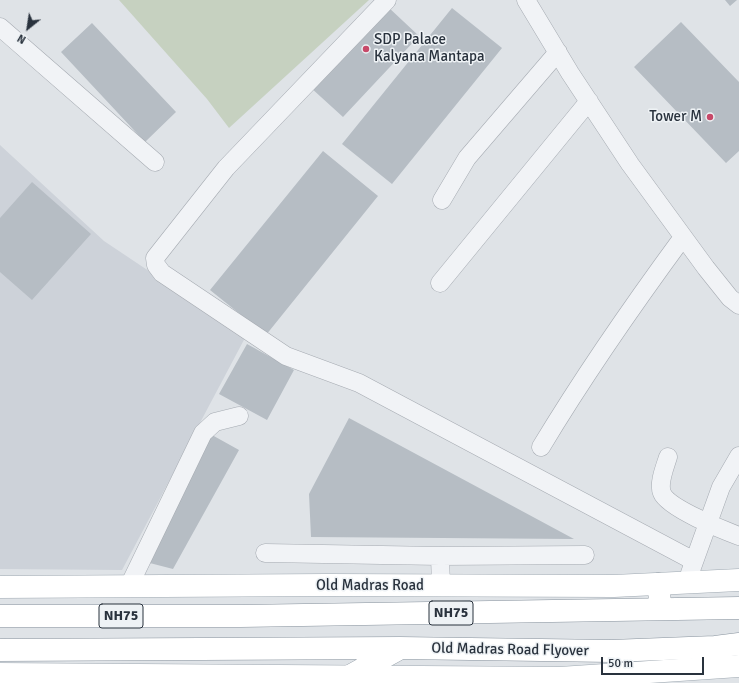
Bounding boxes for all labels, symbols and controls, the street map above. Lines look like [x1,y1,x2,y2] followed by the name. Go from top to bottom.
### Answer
[8,8,48,48] north arrow
[15,31,28,46] text: N
[374,31,485,66] place label: SDP Palace Kalyana Mantapa
[361,44,371,54] marker: SDP Palace Kalyana Mantapa
[649,108,702,126] place label: Tower M
[705,112,715,122] marker: Tower M
[316,577,424,595] street label: Old Madras Road
[429,601,473,625] road number: NH75
[99,604,143,628] road number: NH75
[431,640,589,660] street label: Old Madras Road Flyover
[603,649,706,675] scale bar
[608,656,633,671] text: 50 m

